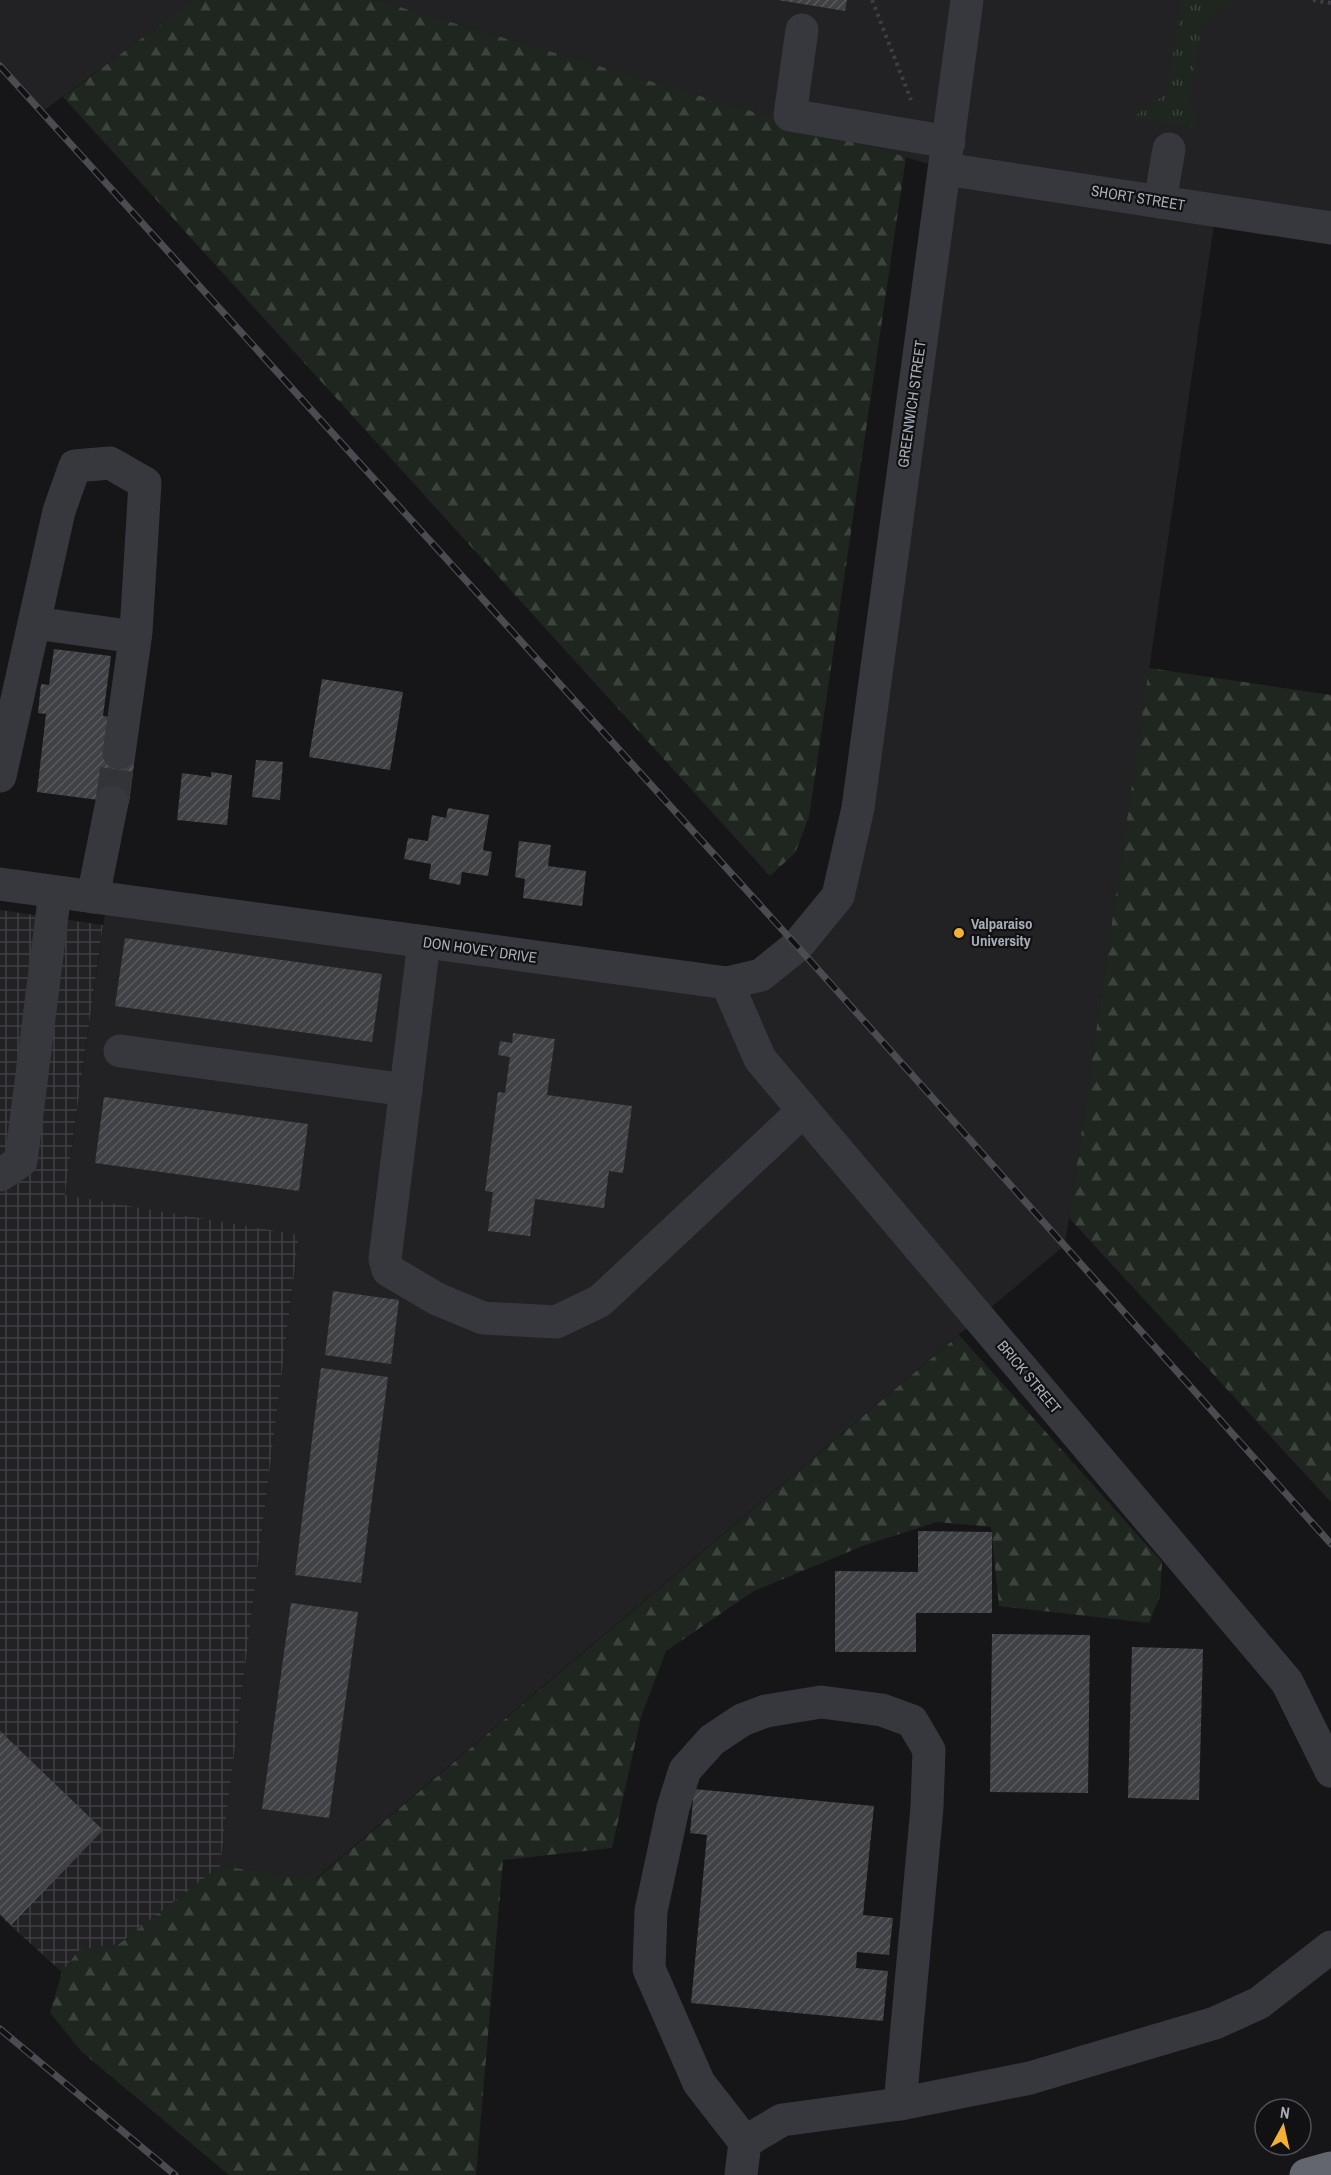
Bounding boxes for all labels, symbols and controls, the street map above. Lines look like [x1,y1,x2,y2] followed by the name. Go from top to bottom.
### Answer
[1090,180,1187,215] street label: SHORT STREET
[892,338,931,469] street label: GREENWICH STREET
[971,913,1033,951] place label: Valparaiso University
[952,926,966,940] marker: Valparaiso University
[422,931,538,968] street label: DON HOVEY DRIVE
[993,1336,1067,1418] street label: BRICK STREET
[1253,2097,1313,2157] north arrow
[1279,2101,1291,2124] text: N

